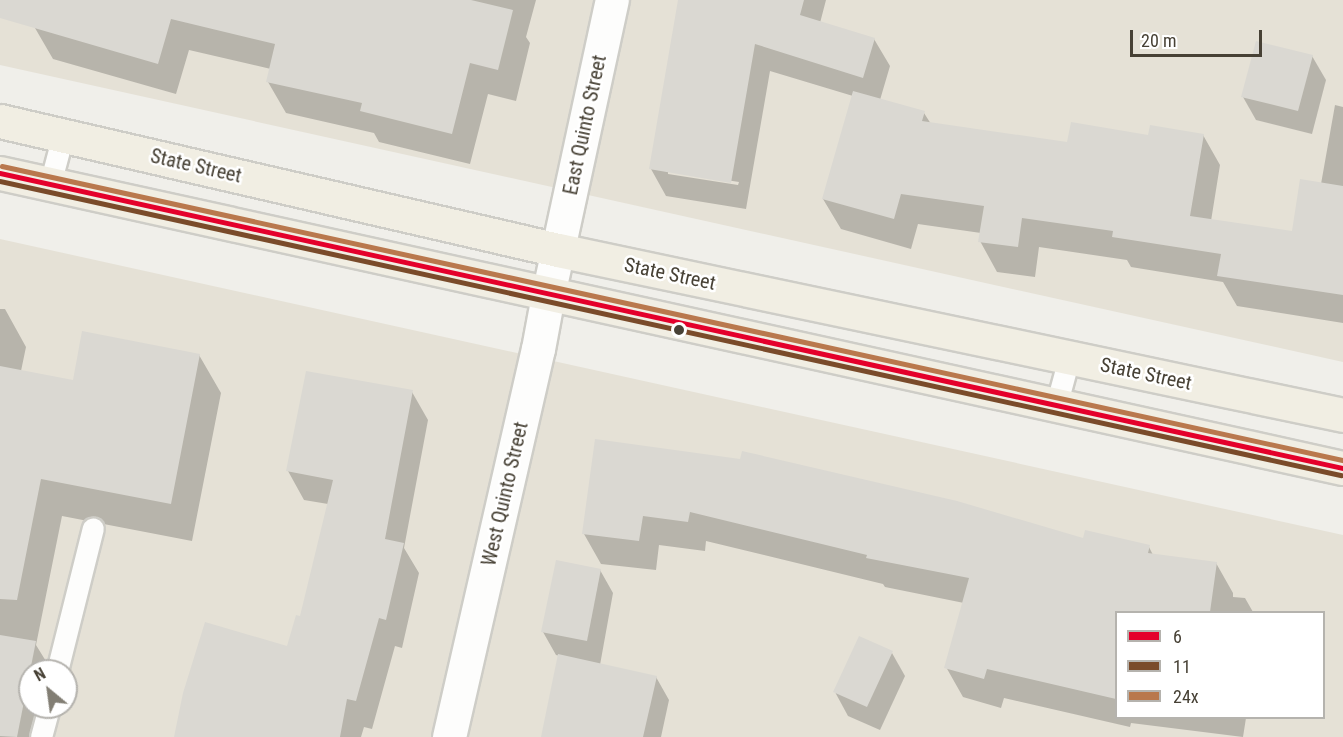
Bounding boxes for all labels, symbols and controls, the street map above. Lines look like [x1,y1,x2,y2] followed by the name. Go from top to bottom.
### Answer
[1133,18,1265,56] scale bar
[1141,30,1176,51] text: 20 m
[558,53,612,197] street label: East Quinto Street
[148,144,244,188] street label: State Street
[622,253,718,295] street label: State Street
[673,324,685,336] unlabelled marker
[1098,353,1194,395] street label: State Street
[477,420,533,568] street label: West Quinto Street
[1115,611,1325,719] legend
[1173,626,1182,647] text: 6
[1173,656,1191,677] text: 11
[18,659,78,719] north arrow
[31,664,49,685] text: N
[1173,686,1199,707] text: 24x

